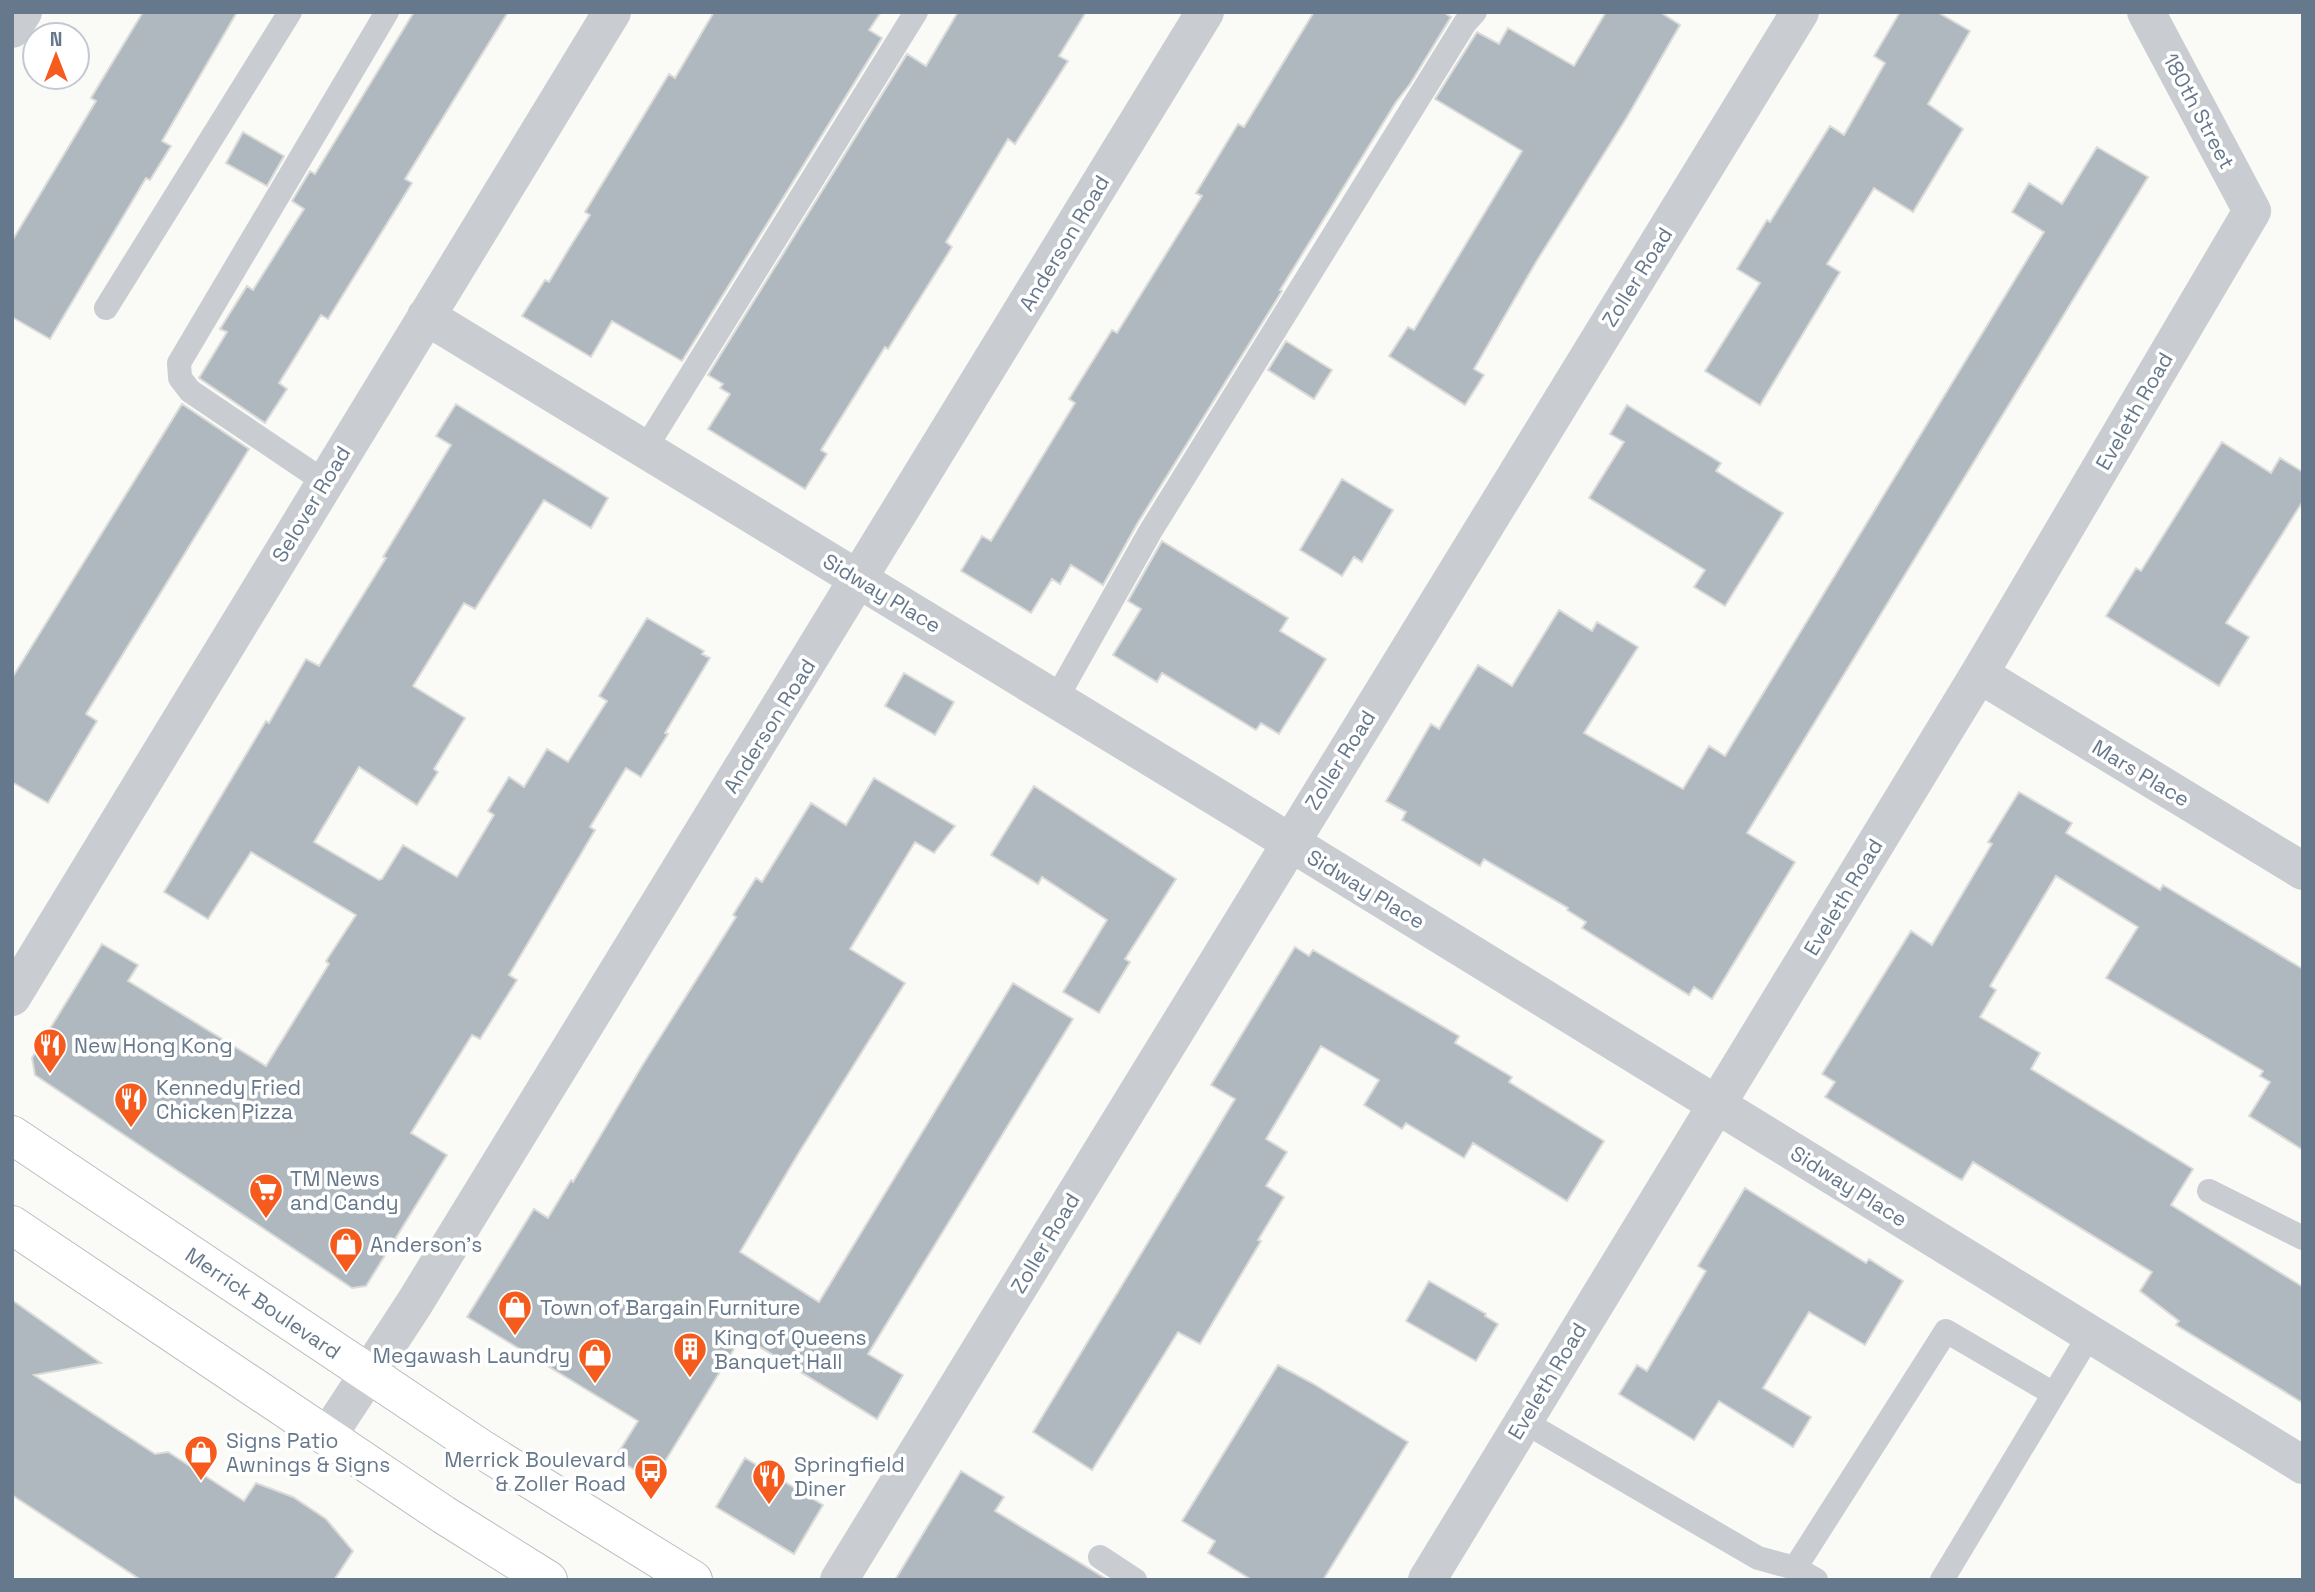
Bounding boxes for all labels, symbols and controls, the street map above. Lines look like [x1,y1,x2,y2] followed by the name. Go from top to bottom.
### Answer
[21,21,91,91] north arrow
[50,27,62,52] text: N
[2157,48,2241,174] street label: 180th Street
[1013,170,1115,316] street label: Anderson Road
[1596,222,1678,332] street label: Zoller Road
[2089,347,2179,475] street label: Eveleth Road
[266,441,356,567] street label: Selover Road
[818,547,946,639] street label: Sidway Place
[717,654,821,798] street label: Anderson Road
[1299,705,1381,815] street label: Zoller Road
[2087,733,2195,813] street label: Mars Place
[1797,834,1889,960] street label: Eveleth Road
[1302,843,1430,935] street label: Sidway Place
[31,1026,69,1075] restaurant icon: New Hong Kong
[74,1032,233,1059] place label: New Hong Kong
[156,1074,301,1125] place label: Kennedy Fried Chicken Pizza
[112,1080,150,1129] restaurant icon: Kennedy Fried Chicken Pizza
[1786,1139,1912,1233] street label: Sidway Place
[290,1165,399,1216] place label: TM News and Candy
[247,1171,285,1220] supermarket icon: TM News and Candy
[1004,1188,1086,1298] street label: Zoller Road
[327,1225,365,1274] shop icon: Anderson's
[370,1231,482,1258] place label: Anderson's
[180,1241,346,1365] street label: Merrick Boulevard
[496,1288,534,1337] shop icon: Town of Bargain Furniture
[540,1294,800,1321] place label: Town of Bargain Furniture
[1501,1318,1593,1444] street label: Eveleth Road
[714,1324,867,1375] place label: King of Queens Banquet Hall
[671,1330,709,1379] building icon: King of Queens Banquet Hall
[576,1336,614,1385] shop icon: Megawash Laundry
[373,1342,570,1369] place label: Megawash Laundry
[226,1427,390,1478] place label: Signs Patio Awnings & Signs
[182,1433,220,1482] shop icon: Signs Patio Awnings & Signs
[444,1446,626,1497] place label: Merrick Boulevard & Zoller Road
[794,1451,905,1502] place label: Springfield Diner
[632,1452,670,1501] bus stop icon: Merrick Boulevard & Zoller Road
[750,1457,788,1506] restaurant icon: Springfield Diner

